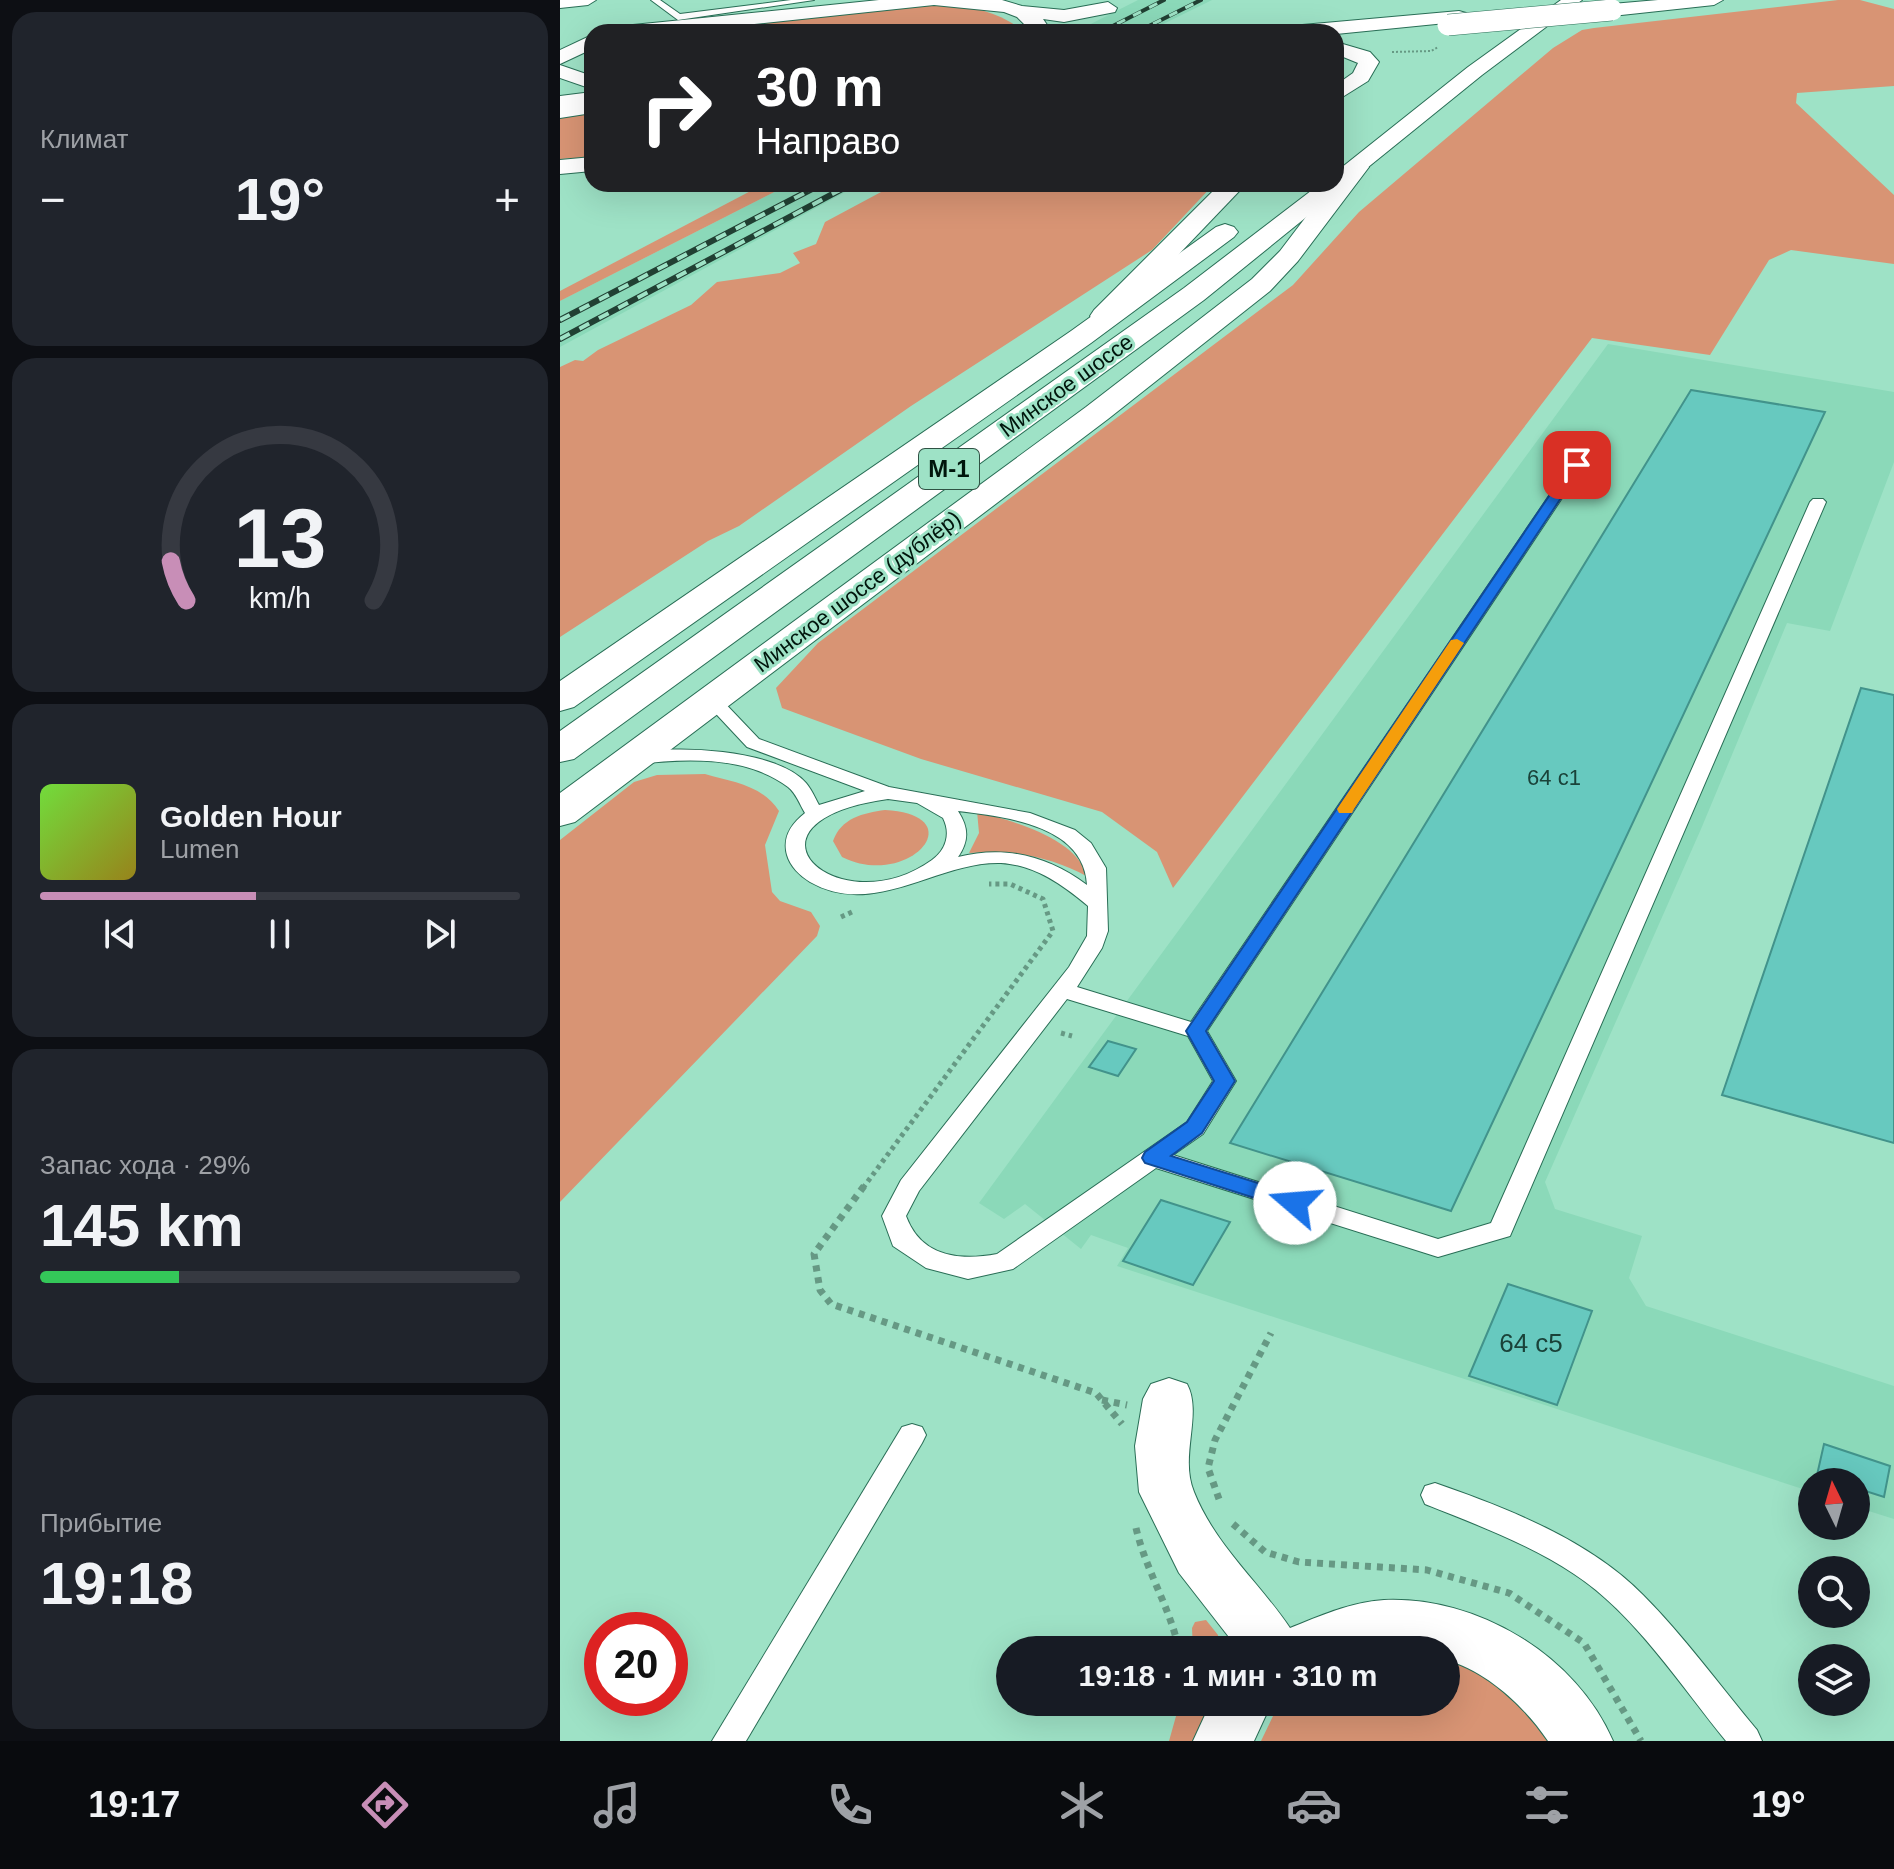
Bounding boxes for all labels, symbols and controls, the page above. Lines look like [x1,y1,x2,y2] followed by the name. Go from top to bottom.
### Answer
[756,55,884,118] text: 30 m
[624,56,728,160] icon: right
[756,121,900,162] text: Направо
[40,124,129,154] text: Климат
[235,166,325,233] text: 19°
[40,175,66,224] text: −
[494,175,520,224] text: +
[995,329,1138,442] street label: Минское шоссе
[1543,431,1611,499] pin
[1555,443,1599,487] icon: arrive
[919,449,979,489] road number: М-1
[234,491,326,584] text: 13
[749,506,965,677] street label: Минское шоссе (дублёр)
[249,582,311,614] text: km/h
[1527,765,1581,790] house number: 64 с1
[160,800,342,833] text: Golden Hour
[160,834,240,864] text: Lumen
[98,912,142,956] icon: previous
[258,912,302,956] icon: pause
[418,912,462,956] icon: next
[40,1150,250,1180] text: Запас хода · 29%
[1253,1161,1337,1245] position arrow
[40,1192,244,1259] text: 145 km
[1499,1328,1563,1358] house number: 64 с5
[1798,1468,1870,1540] north arrow
[1798,1468,1870,1716] map controls
[40,1508,162,1538] text: Прибытие
[40,1550,193,1617] text: 19:18
[1798,1556,1870,1628] button: search
[584,1612,688,1716] speed limit sign: 20
[1798,1644,1870,1716] button: layers
[1079,1659,1377,1692] text: 19:18 · 1 мин · 310 m
[357,1777,413,1833] icon: directions
[589,1777,645,1833] icon: music
[822,1777,878,1833] icon: phone
[1054,1777,1110,1833] icon: climate
[1286,1777,1342,1833] icon: car
[1519,1777,1575,1833] icon: filters
[88,1784,180,1825] text: 19:17
[1751,1784,1806,1825] text: 19°

